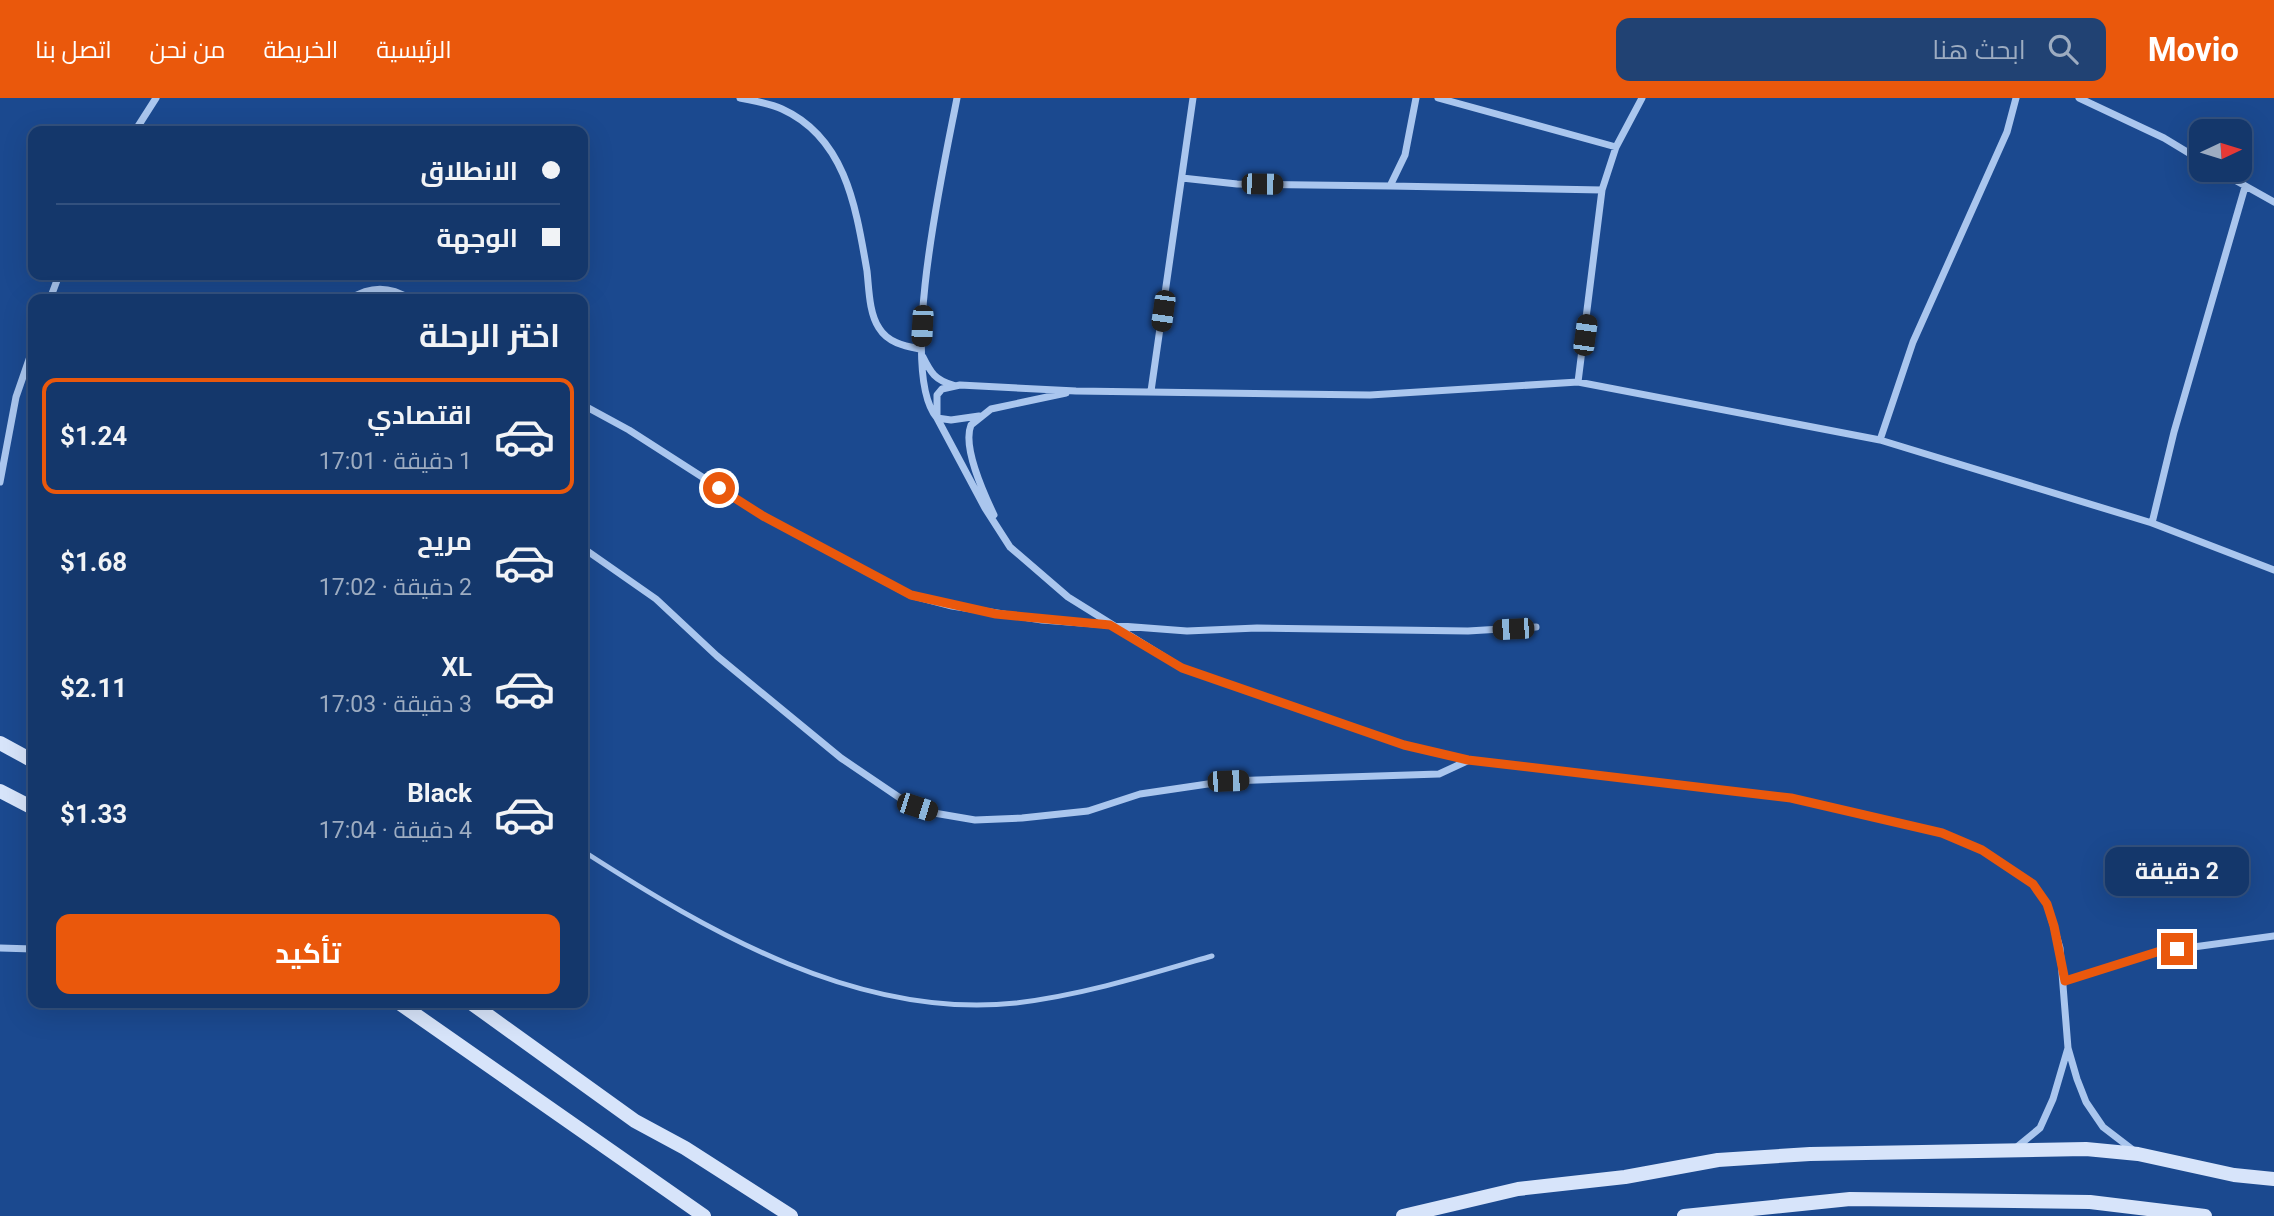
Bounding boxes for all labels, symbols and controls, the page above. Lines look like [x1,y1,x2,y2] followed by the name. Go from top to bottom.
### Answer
[1616,18,2106,81] search box
[2044,30,2082,68] icon: search
[2148,30,2239,69] text: Movio
[1932,35,2026,65] text: ابحث هنا
[35,36,112,64] text: اتصل بنا
[150,36,225,64] text: من نحن
[263,36,338,64] text: الخريطة
[376,36,452,64] text: الرئيسية
[2189,119,2252,182] north arrow
[2189,119,2252,182] map controls
[420,156,518,186] text: الانطلاق
[1241,173,1284,195] car
[437,223,518,253] text: الوجهة
[1150,289,1177,333] car
[911,304,934,348] car
[1572,313,1599,357] car
[419,317,560,355] text: اختر الرحلة
[367,400,472,430] text: اقتصادي
[493,405,556,468] icon: car
[60,421,127,451] text: $1.24
[319,448,472,475] text: 1 دقيقة · 17:01
[703,472,735,504] route start
[417,526,472,556] text: مريح
[493,531,556,594] icon: car
[60,547,127,577] text: $1.68
[319,574,472,601] text: 2 دقيقة · 17:02
[1492,617,1535,641] car
[441,652,472,682] text: XL
[493,657,556,720] icon: car
[60,673,127,703] text: $2.11
[319,691,472,718] text: 3 دقيقة · 17:03
[1207,770,1250,792] car
[407,778,472,808] text: Black
[493,783,556,846] icon: car
[894,791,941,823] car
[60,799,127,829] text: $1.33
[319,817,472,844] text: 4 دقيقة · 17:04
[2105,848,2249,896] callout: 2 دقيقة
[2135,858,2219,885] text: 2 دقيقة
[56,914,560,994] button: تأكيد
[2161,933,2193,965] route end

